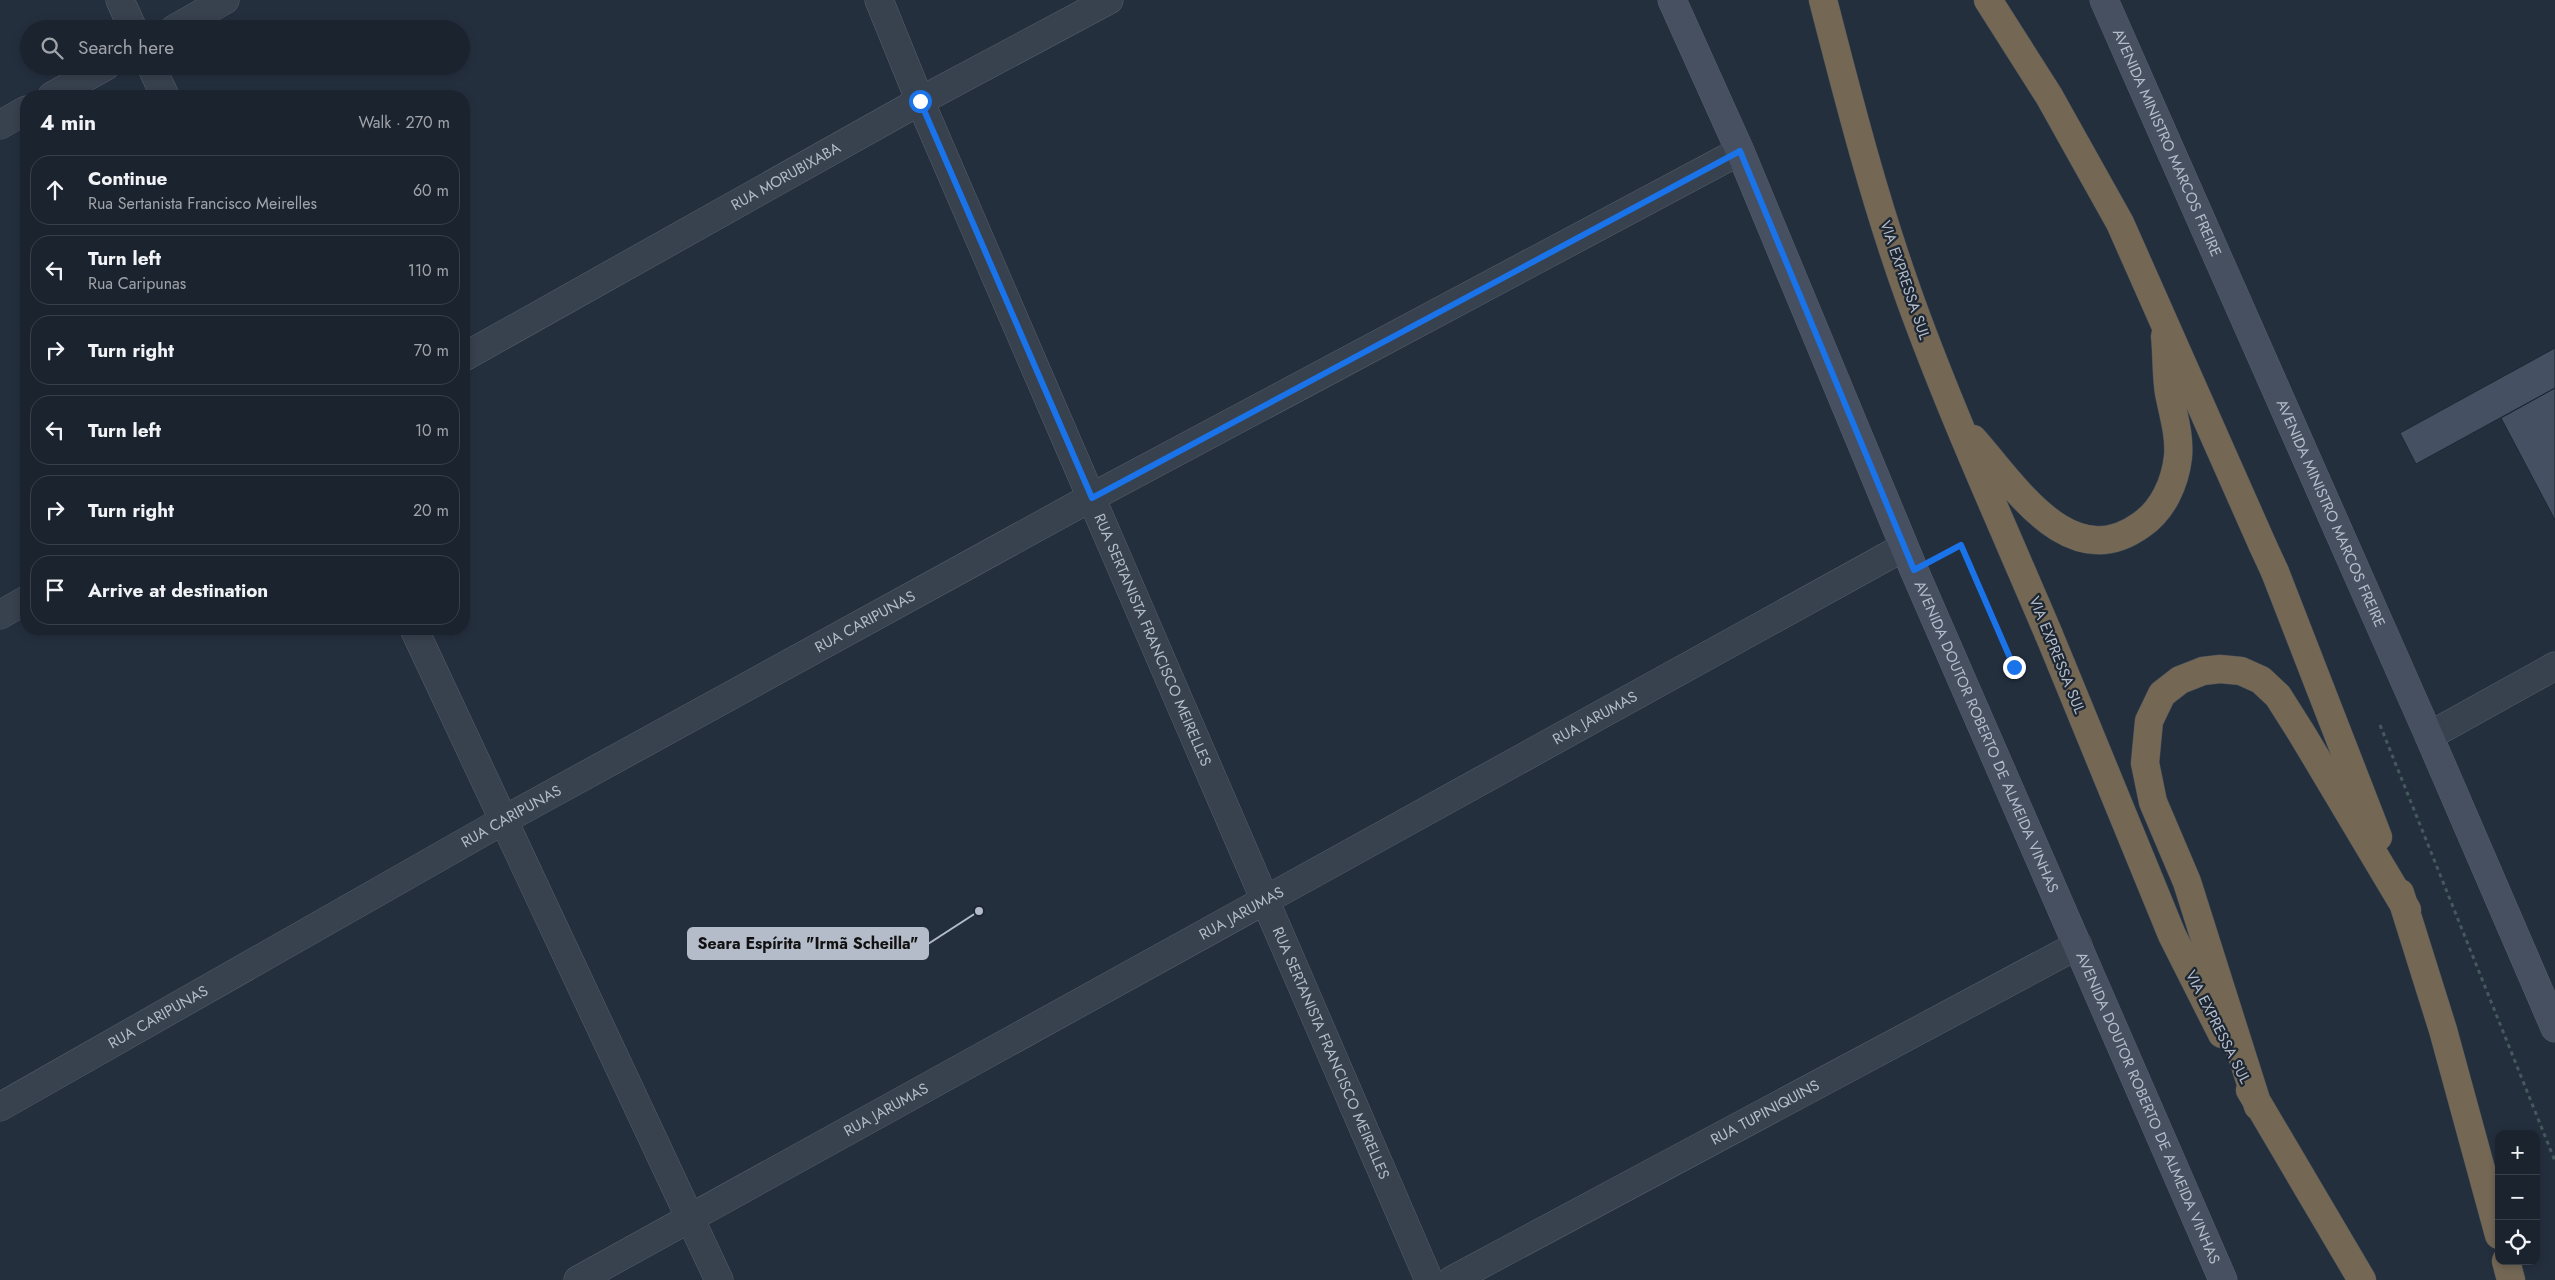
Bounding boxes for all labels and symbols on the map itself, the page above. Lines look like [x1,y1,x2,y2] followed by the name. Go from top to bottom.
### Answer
[2107,25,2227,260] street label: AVENIDA MINISTRO MARCOS FREIRE
[909,90,932,113] route start
[727,137,845,216] street label: RUA MORUBIXABA
[1874,218,1936,343] street label: VIA EXPRESSA SUL
[2271,396,2391,631] street label: AVENIDA MINISTRO MARCOS FREIRE
[1088,510,1217,770] street label: RUA SERTANISTA FRANCISCO MEIRELLES
[1909,577,2064,896] street label: AVENIDA DOUTOR ROBERTO DE ALMEIDA VINHAS
[811,585,919,658] street label: RUA CARIPUNAS
[2023,593,2091,717] street label: VIA EXPRESSA SUL
[2003,656,2026,679] route end
[1549,686,1641,750] street label: RUA JARUMAS
[457,780,565,853] street label: RUA CARIPUNAS
[1195,881,1288,946] street label: RUA JARUMAS
[1267,923,1395,1183] street label: RUA SERTANISTA FRANCISCO MEIRELLES
[688,928,928,959] callout: Seara Espírita "Irmã Scheilla"
[698,932,918,955] text: Seara Espírita "Irmã Scheilla"
[2070,948,2226,1268] street label: AVENIDA DOUTOR ROBERTO DE ALMEIDA VINHAS
[2180,966,2256,1088] street label: VIA EXPRESSA SUL
[104,980,212,1054] street label: RUA CARIPUNAS
[1707,1074,1823,1151] street label: RUA TUPINIQUINS
[840,1077,932,1142] street label: RUA JARUMAS

